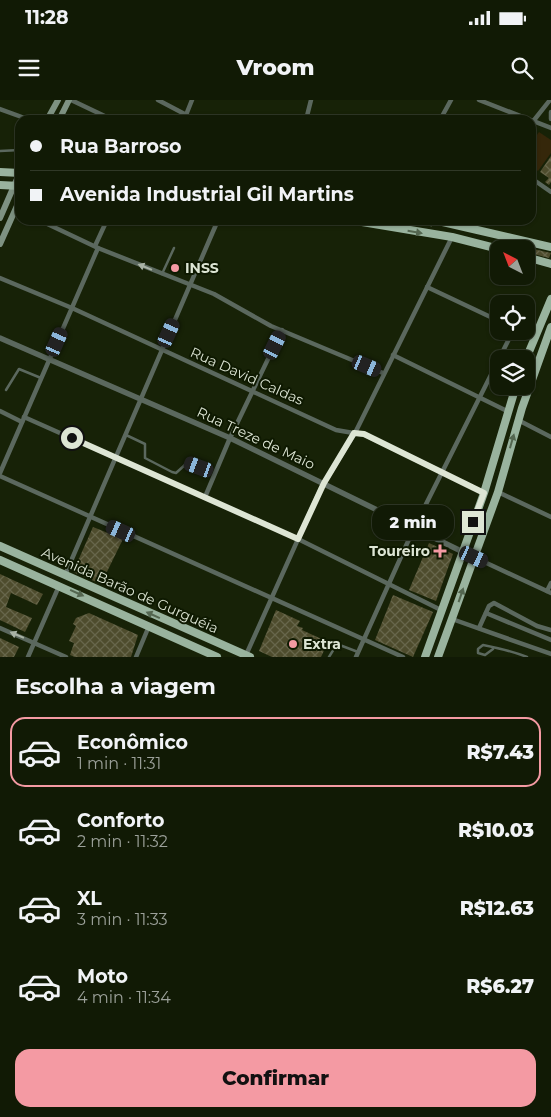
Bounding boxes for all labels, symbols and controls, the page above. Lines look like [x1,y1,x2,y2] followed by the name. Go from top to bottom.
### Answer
[25,6,69,29] text: 11:28
[15,54,43,82] icon: menu
[237,54,314,81] text: Vroom
[508,54,536,82] icon: search
[60,135,182,158] text: Rua Barroso
[60,183,354,206] text: Avenida Industrial Gil Martins
[407,228,423,236] one-way arrow
[490,240,535,285] north arrow
[490,240,535,395] map controls
[185,259,219,277] place label: INSS
[138,262,152,270] one-way arrow
[169,262,181,274] marker: INSS
[490,295,535,340] button: locate
[156,316,181,350] car
[44,325,69,359] car
[261,328,288,362] car
[188,343,307,409] street label: Rua David Caldas
[490,350,535,395] button: layers
[350,353,383,379] car
[194,403,318,473] street label: Rua Treze de Maio
[61,427,83,449] route start
[509,433,517,448] one-way arrow
[182,455,215,479] car
[373,504,456,540] callout: 2 min
[462,511,484,533] route end
[389,513,437,532] text: 2 min
[104,518,137,544] car
[369,542,430,560] place label: Toureiro
[39,543,221,637] street label: Avenida Barão de Gurguéia
[457,544,490,570] car
[434,545,446,557] marker: Toureiro
[458,587,465,602] one-way arrow
[70,590,84,598] one-way arrow
[146,611,160,619] one-way arrow
[9,631,24,639] one-way arrow
[303,635,341,653] place label: Extra
[287,638,299,650] marker: Extra
[15,673,216,700] text: Escolha a viagem
[17,730,62,775] icon: car
[77,731,188,754] text: Econômico
[467,741,534,764] text: R$7.43
[77,754,161,773] text: 1 min · 11:31
[17,808,62,853] icon: car
[77,809,165,832] text: Conforto
[458,819,534,842] text: R$10.03
[77,832,168,851] text: 2 min · 11:32
[17,886,62,931] icon: car
[77,887,102,910] text: XL
[460,897,534,920] text: R$12.63
[77,910,168,929] text: 3 min · 11:33
[17,964,62,1009] icon: car
[77,965,128,988] text: Moto
[466,975,534,998] text: R$6.27
[77,988,171,1007] text: 4 min · 11:34
[15,1049,536,1107] button: Confirmar

